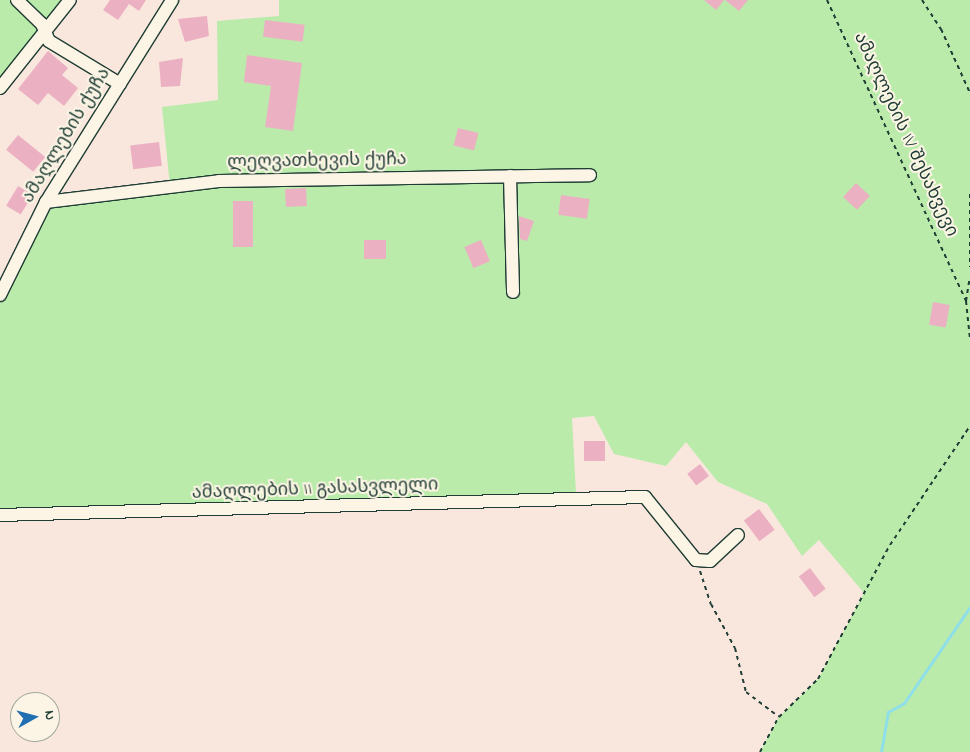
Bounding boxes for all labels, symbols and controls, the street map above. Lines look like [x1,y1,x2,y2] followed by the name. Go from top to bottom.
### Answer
[848,29,962,241] street label: ამაღლების IV შესახვევი
[18,65,116,207] street label: ამაღლების ქუჩა
[227,150,407,174] street label: ლეღვათხევის ქუჩა
[191,475,439,505] street label: ამაღლების II გასასვლელი
[10,692,60,742] north arrow
[38,709,60,721] text: N

